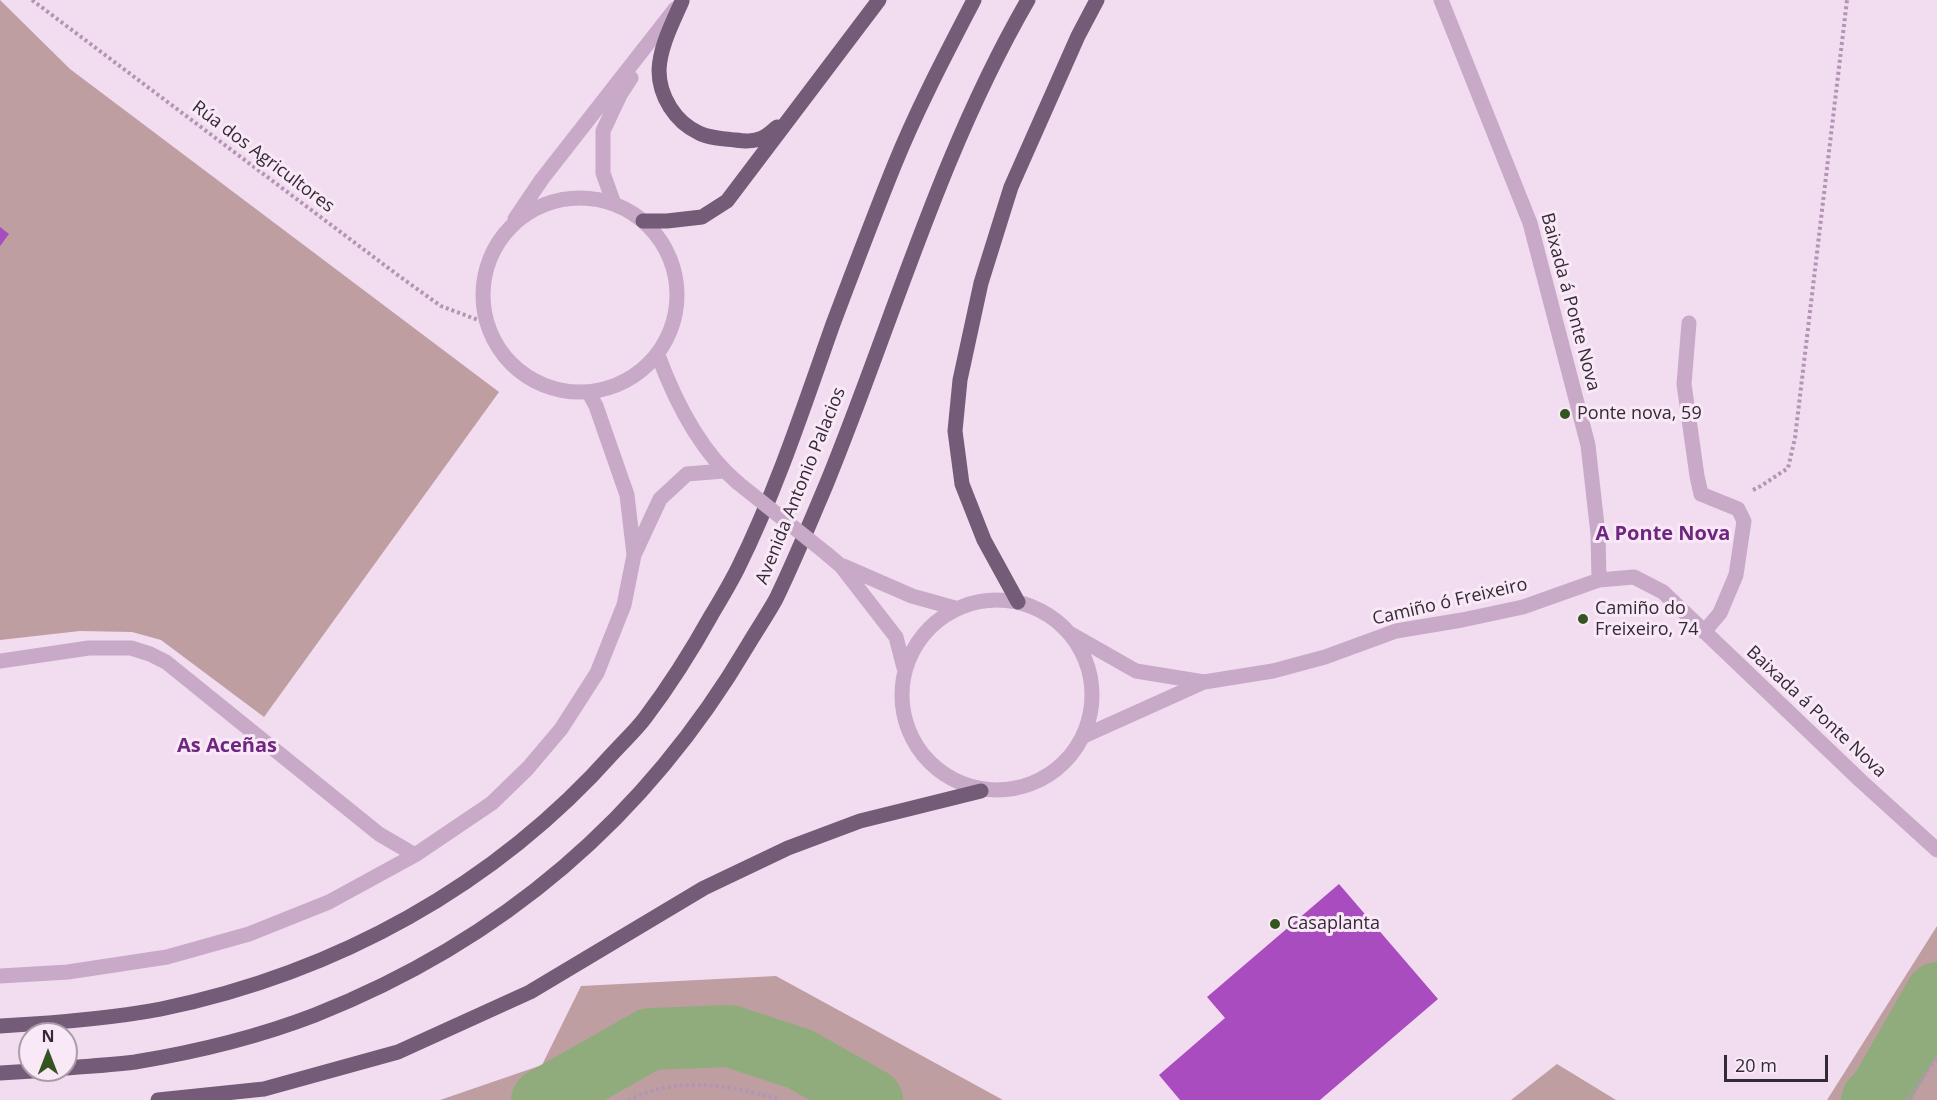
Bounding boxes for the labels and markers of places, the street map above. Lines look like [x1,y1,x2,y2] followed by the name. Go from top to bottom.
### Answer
[1577,403,1702,425] place label: Ponte nova, 59
[1558,407,1572,421] marker: Ponte nova, 59
[1595,598,1698,640] place label: Camiño do Freixeiro, 74
[1576,612,1590,626] marker: Camiño do Freixeiro, 74
[1287,913,1380,935] place label: Casaplanta
[1268,917,1282,931] marker: Casaplanta

